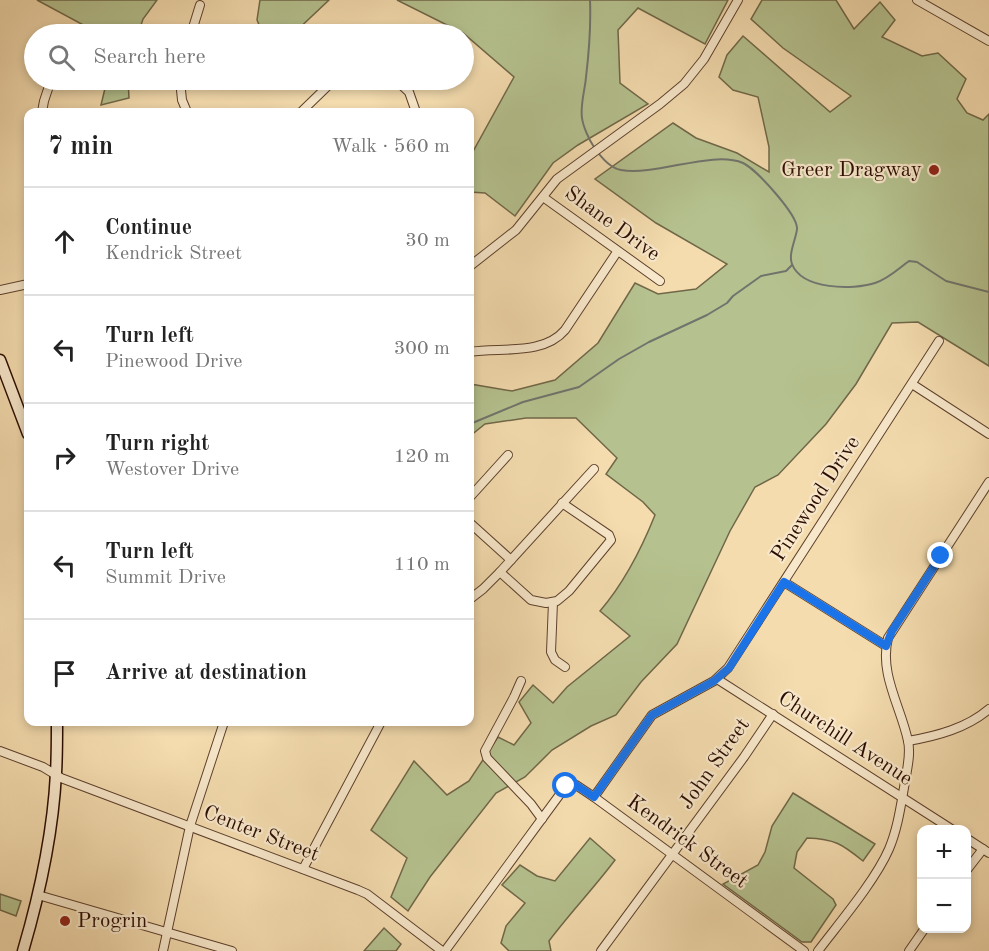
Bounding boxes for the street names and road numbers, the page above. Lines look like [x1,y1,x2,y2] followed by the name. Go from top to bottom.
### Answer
[560,183,664,265] street label: Shane Drive
[768,433,864,565] street label: Pinewood Drive
[774,688,916,790] street label: Churchill Avenue
[676,715,754,813] street label: John Street
[623,791,751,893] street label: Kendrick Street
[200,802,322,866] street label: Center Street

